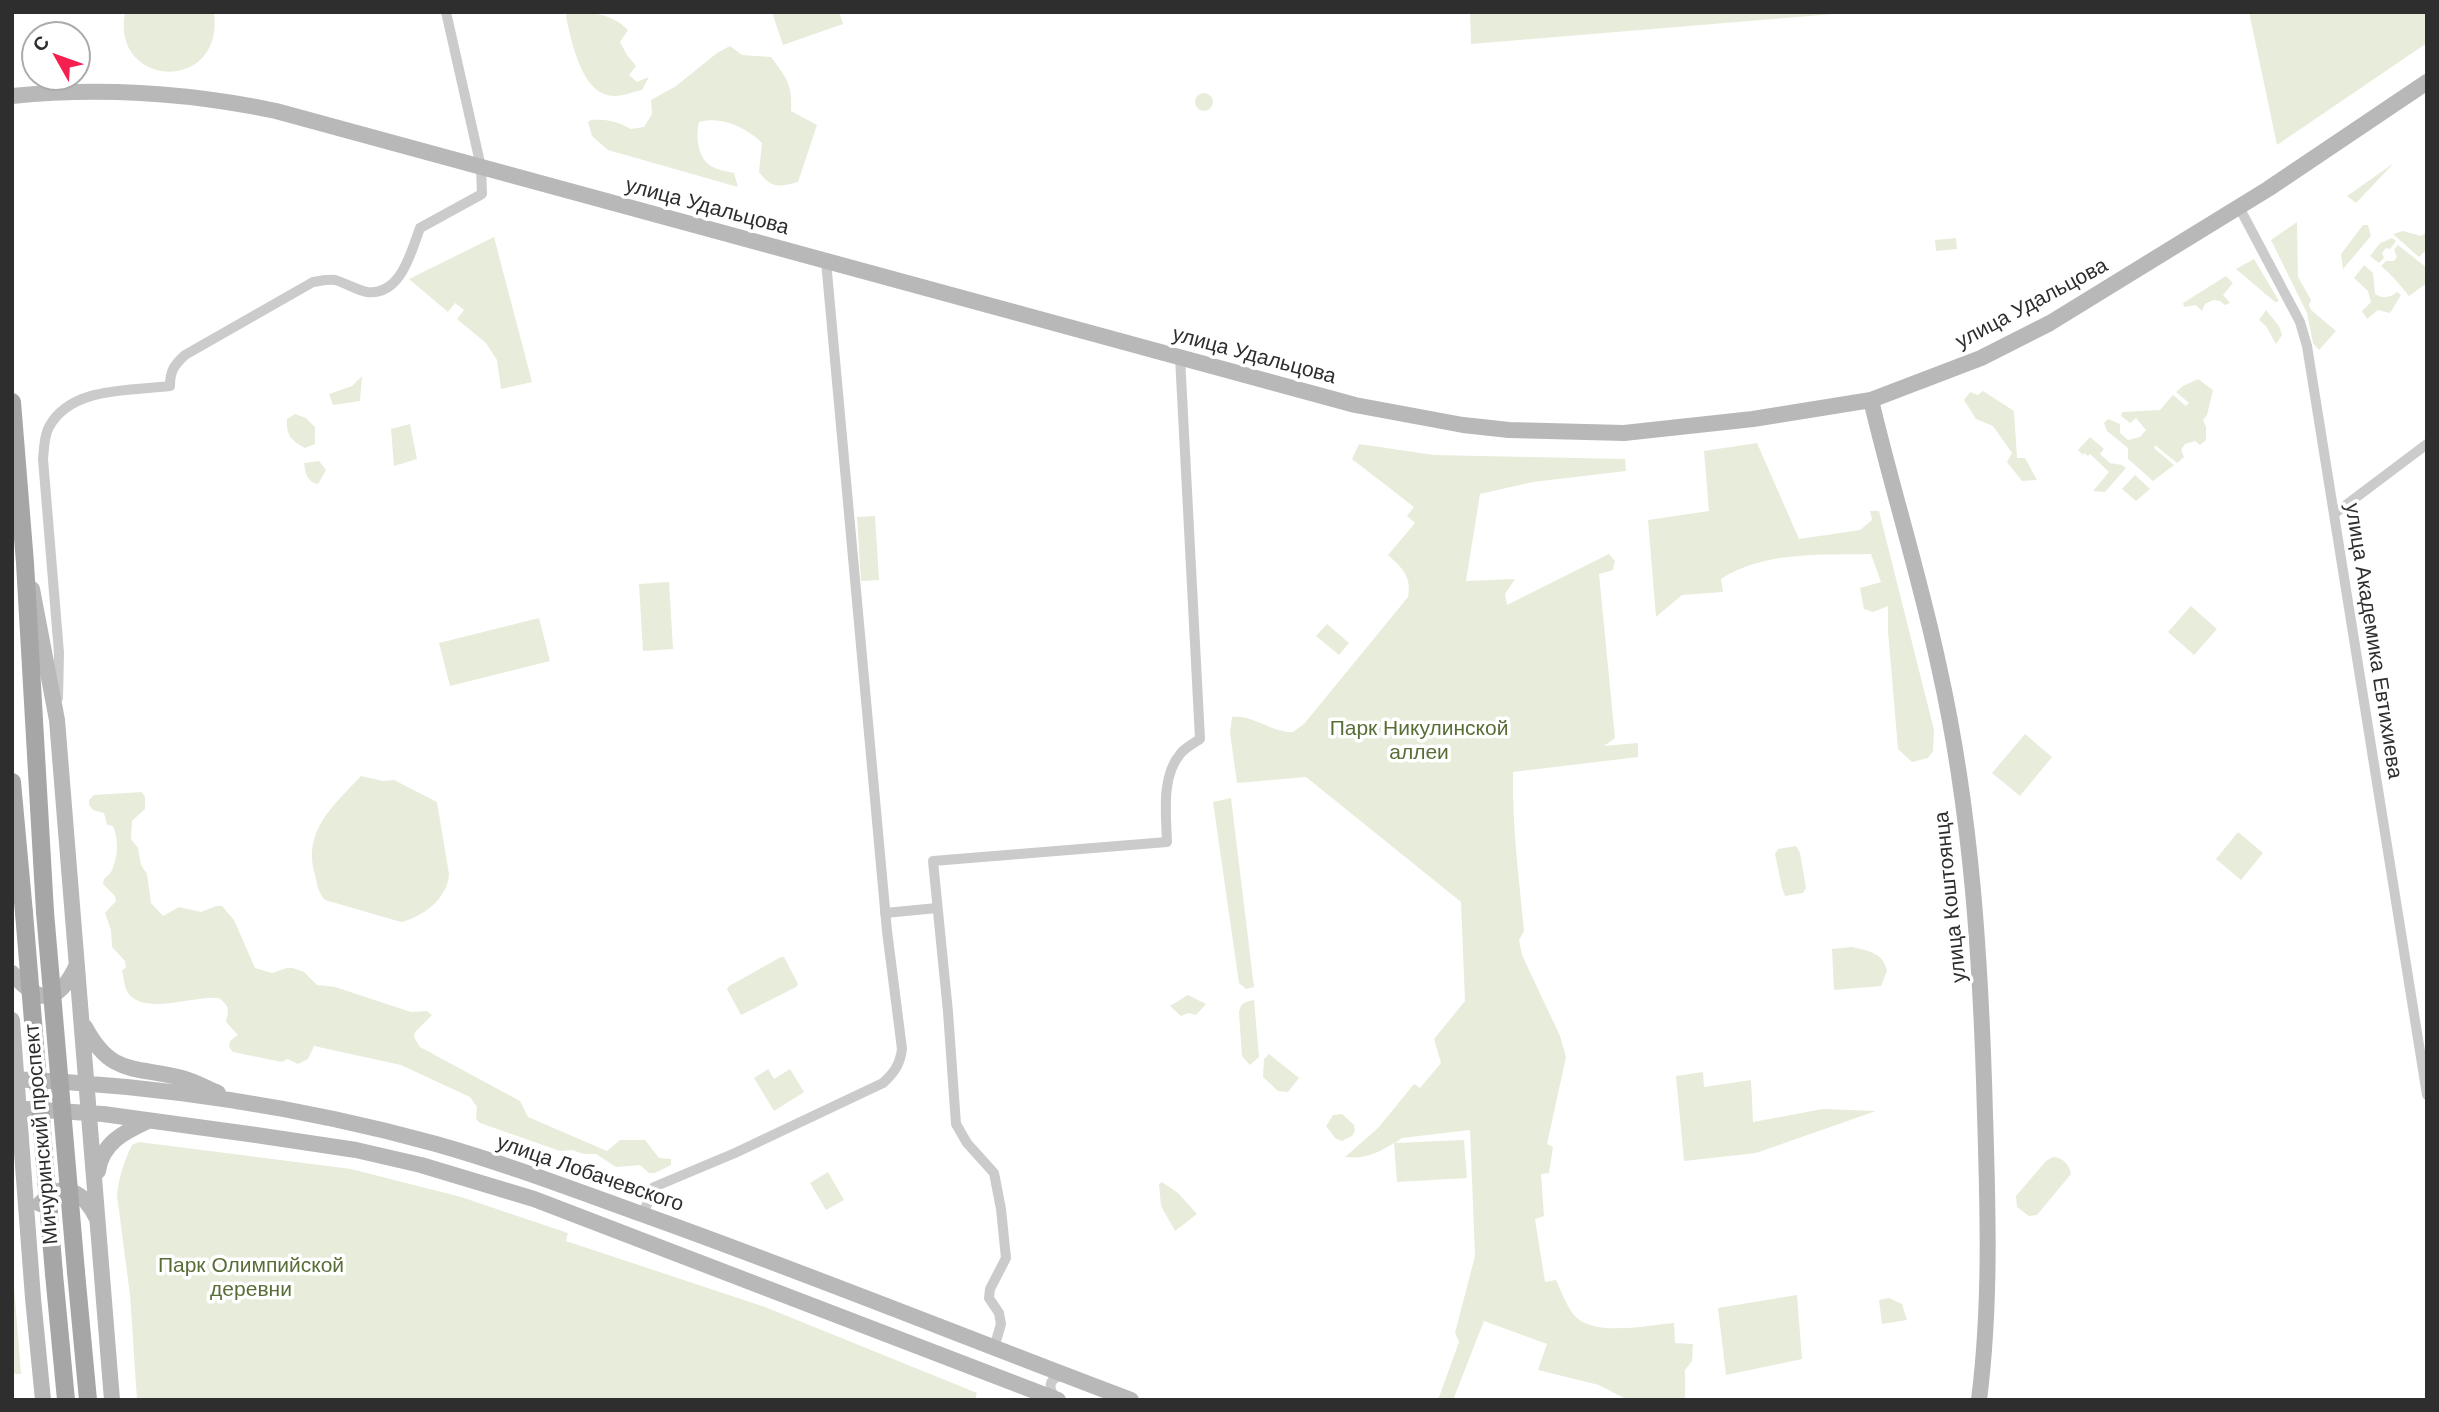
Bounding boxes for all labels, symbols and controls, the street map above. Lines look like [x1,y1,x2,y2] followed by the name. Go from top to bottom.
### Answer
[21,21,91,91] north arrow
[29,31,54,55] text: С
[622,173,792,241] street label: улица Удальцова
[1952,253,2112,355] street label: улица Удальцова
[1169,322,1339,390] street label: улица Удальцова
[2339,501,2407,781] street label: улица Академика Евтихиева
[1330,716,1508,766] park label: Парк Никулинской аллеи
[1929,810,1973,984] street label: улица Коштоянца
[20,1022,64,1246] street label: Мичуринский проспект
[493,1130,687,1218] street label: улица Лобачевского
[158,1253,344,1303] park label: Парк Олимпийской деревни

